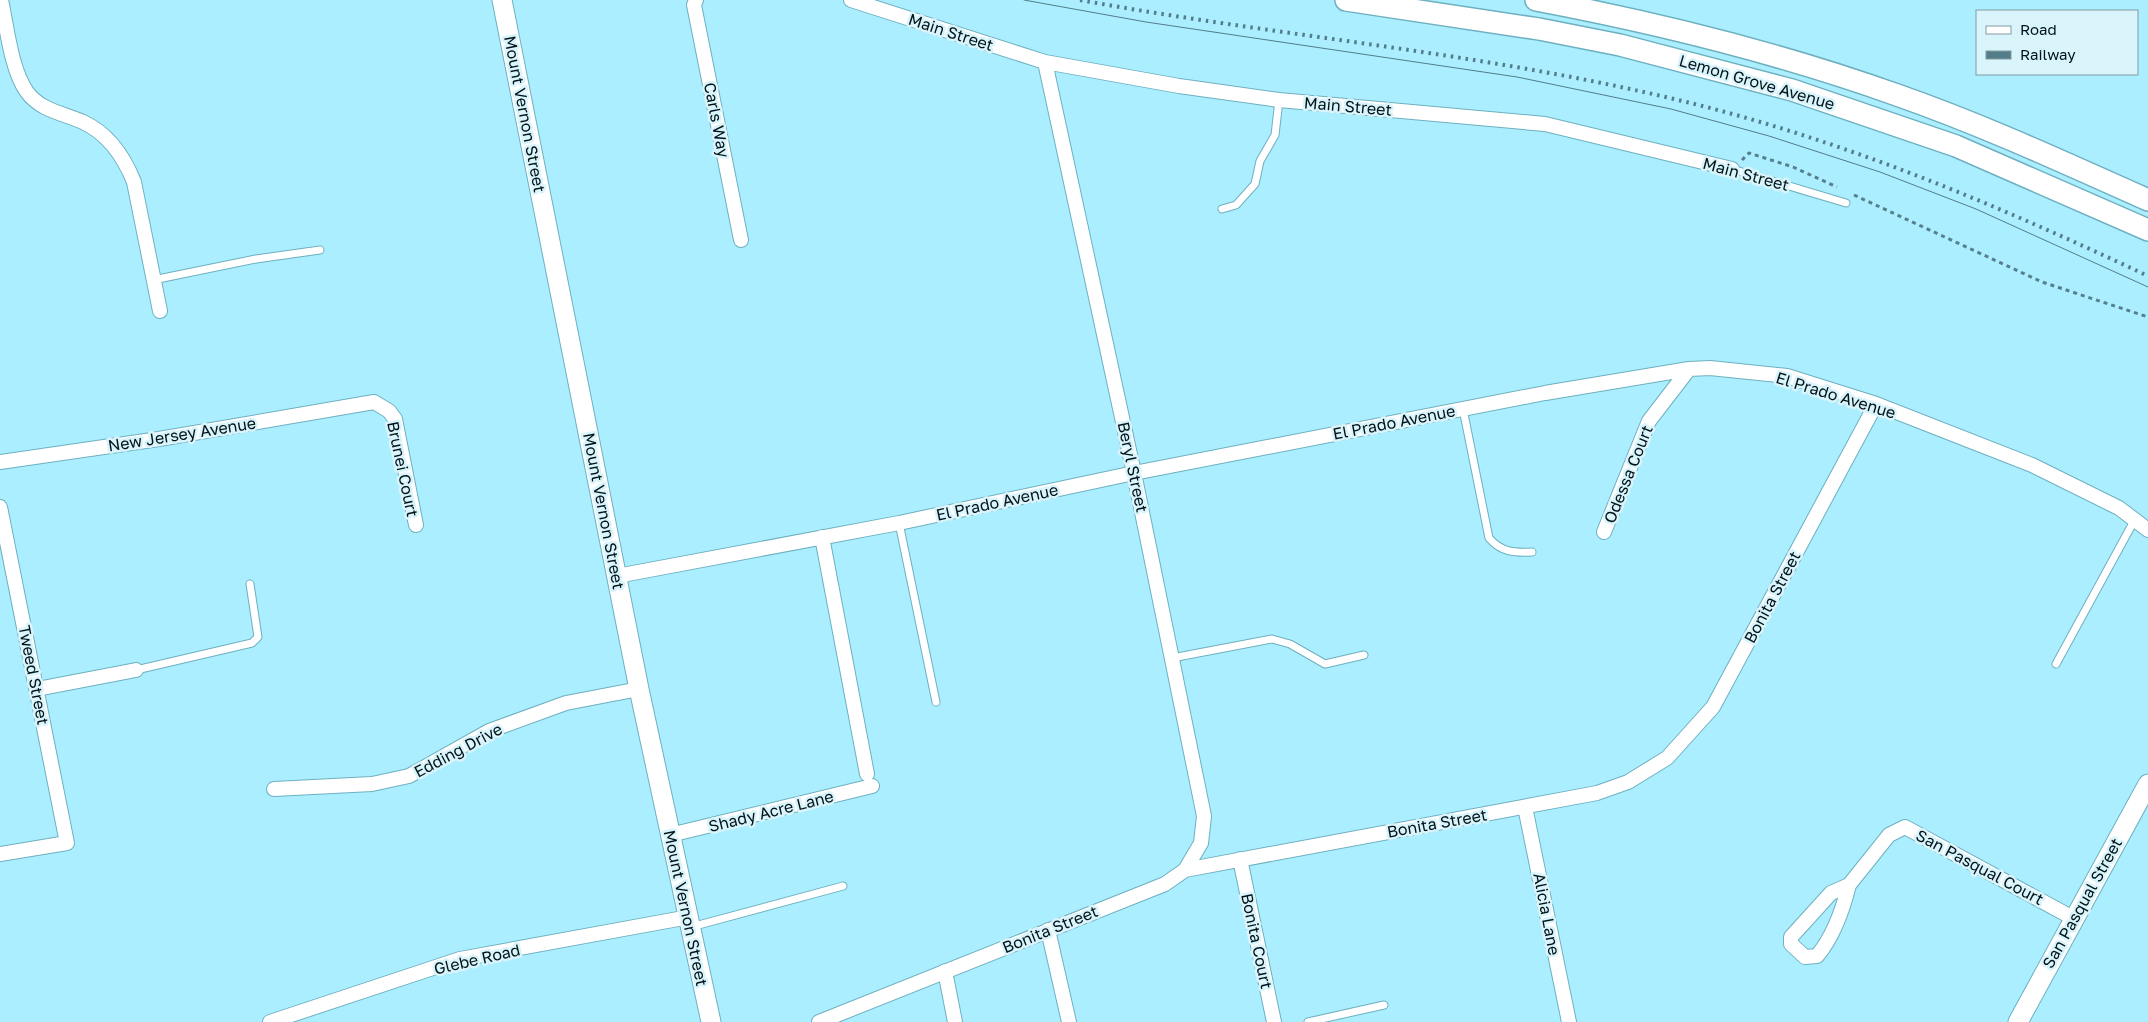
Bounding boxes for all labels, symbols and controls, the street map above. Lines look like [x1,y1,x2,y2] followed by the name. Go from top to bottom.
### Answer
[906,9,996,55] street label: Main Street
[1976,10,2138,75] legend
[2020,20,2057,38] text: Road
[500,34,550,194] street label: Mount Vernon Street
[2020,45,2076,63] text: Railway
[1677,50,1837,114] street label: Lemon Grove Avenue
[700,81,734,159] street label: Carls Way
[1303,92,1393,120] street label: Main Street
[1701,153,1791,195] street label: Main Street
[1774,367,1898,423] street label: El Prado Avenue
[1331,400,1457,444] street label: El Prado Avenue
[107,412,257,456] street label: New Jersey Avenue
[383,419,423,519] street label: Brunei Court
[1114,420,1152,514] street label: Beryl Street
[1599,422,1657,526] street label: Odessa Court
[579,431,629,591] street label: Mount Vernon Street
[934,479,1060,525] street label: El Prado Avenue
[1739,548,1805,646] street label: Bonita Street
[15,623,53,727] street label: Tweed Street
[411,718,505,782] street label: Edding Drive
[706,786,836,836] street label: Shady Acre Lane
[1385,804,1489,842] street label: Bonita Street
[1913,825,2047,909] street label: San Pasqual Court
[660,828,712,988] street label: Mount Vernon Street
[2038,834,2126,972] street label: San Pasqual Street
[1529,871,1565,957] street label: Alicia Lane
[1237,891,1277,991] street label: Bonita Court
[999,901,1101,957] street label: Bonita Street
[432,939,522,979] street label: Glebe Road

